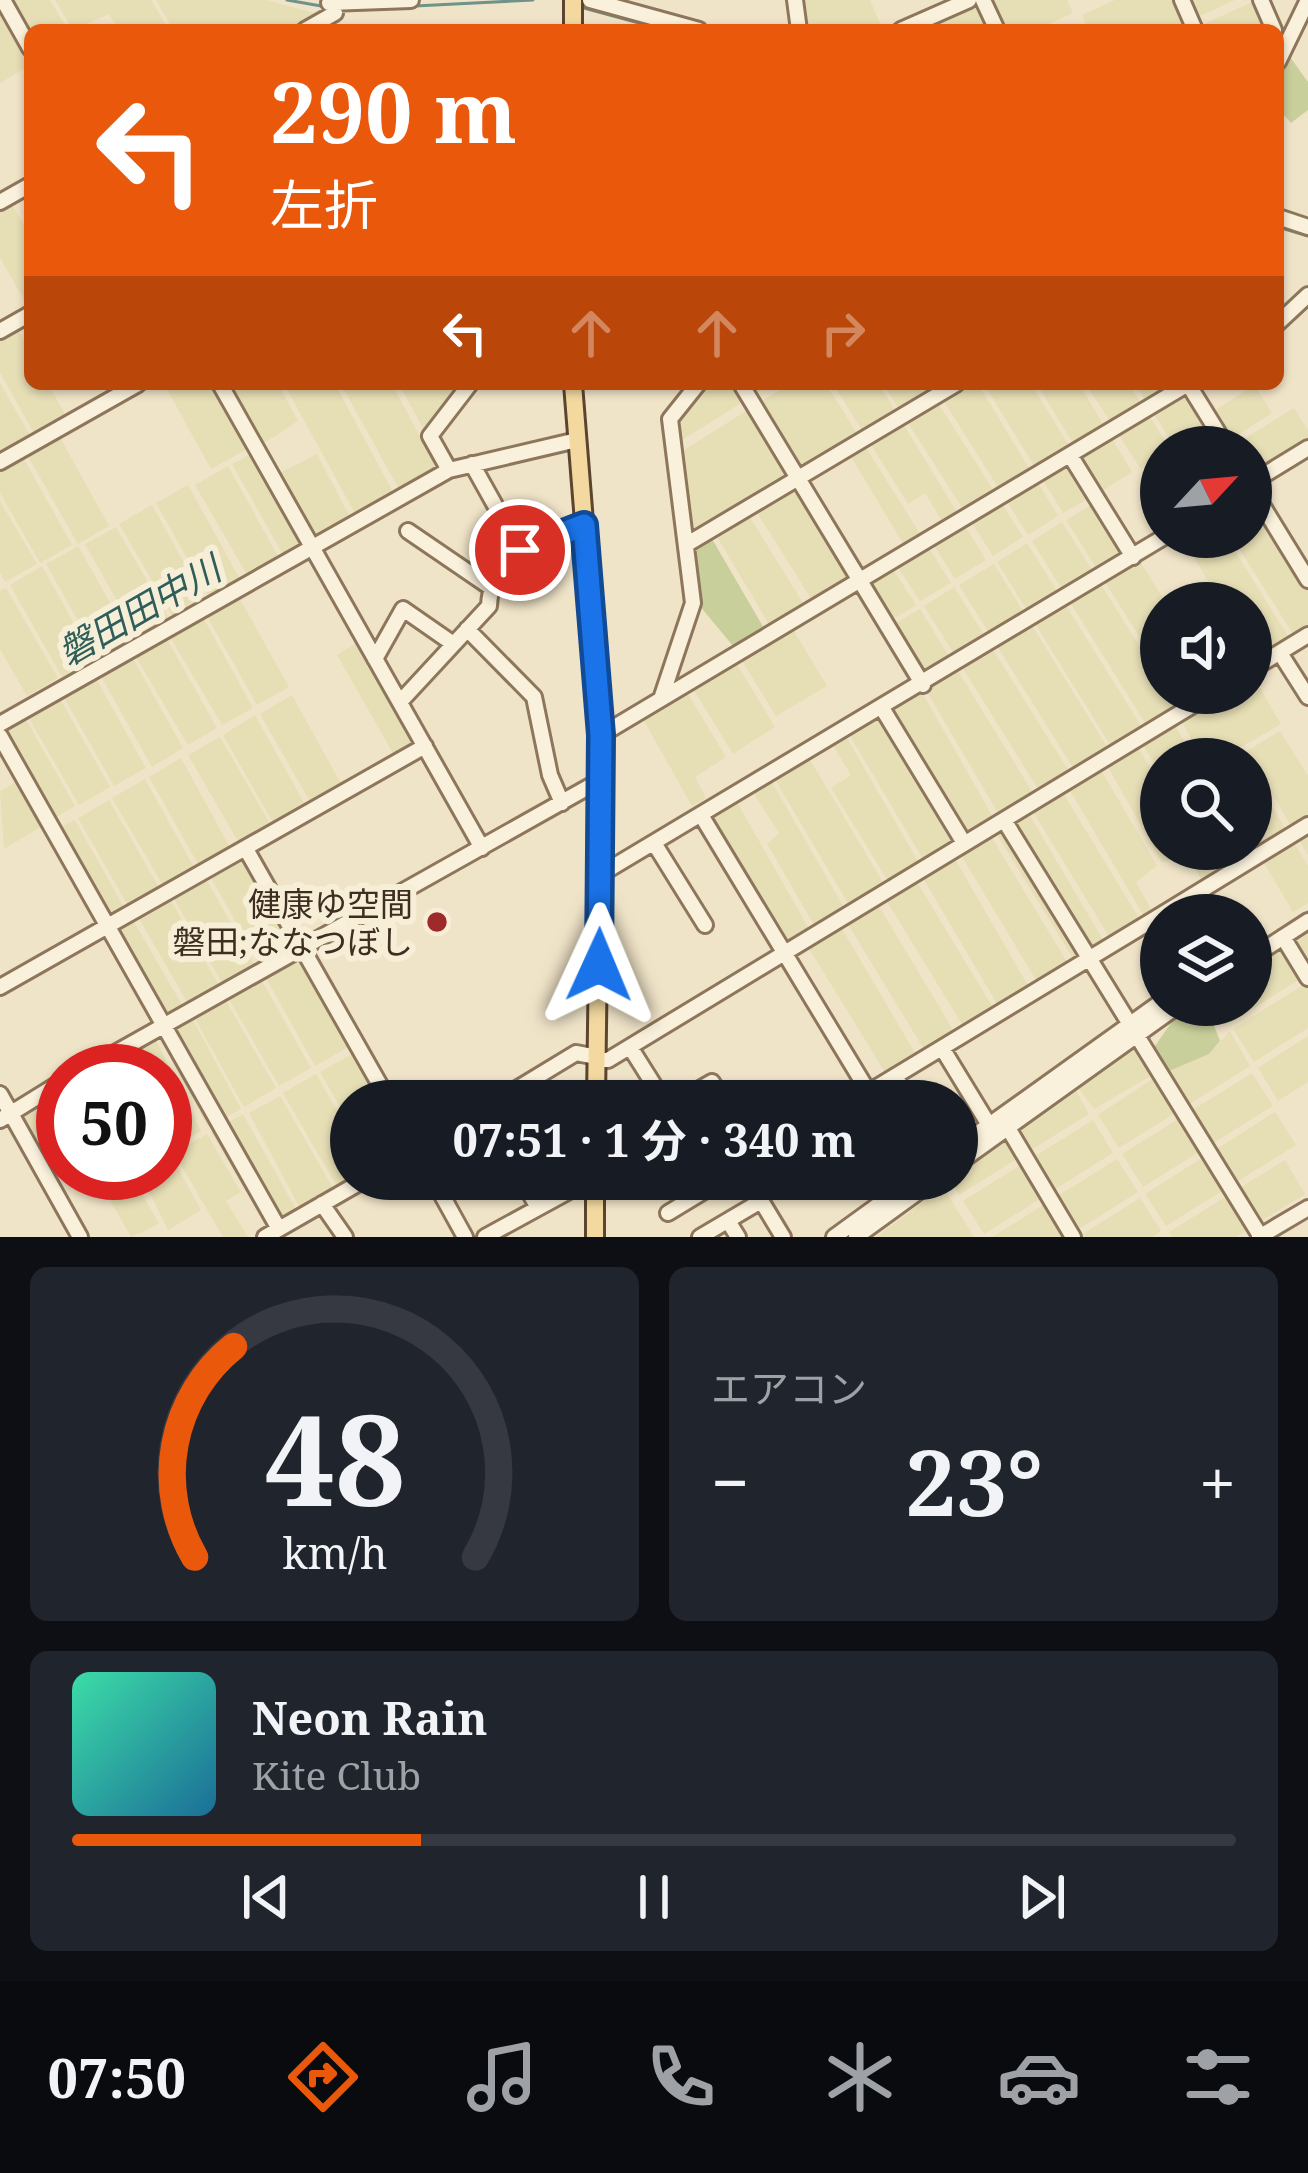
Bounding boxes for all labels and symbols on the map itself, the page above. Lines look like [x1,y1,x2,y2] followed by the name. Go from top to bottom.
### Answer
[1140,426,1272,558] north arrow
[469,499,571,601] pin
[49,542,233,676] water label: 磐田田中川
[173,881,413,964] place label: 健康ゆ空間 磐田;ななつぼし
[536,902,662,1028] position arrow
[424,909,450,935] marker: 健康ゆ空間 磐田;ななつぼし
[36,1044,192,1200] speed limit sign: 50

